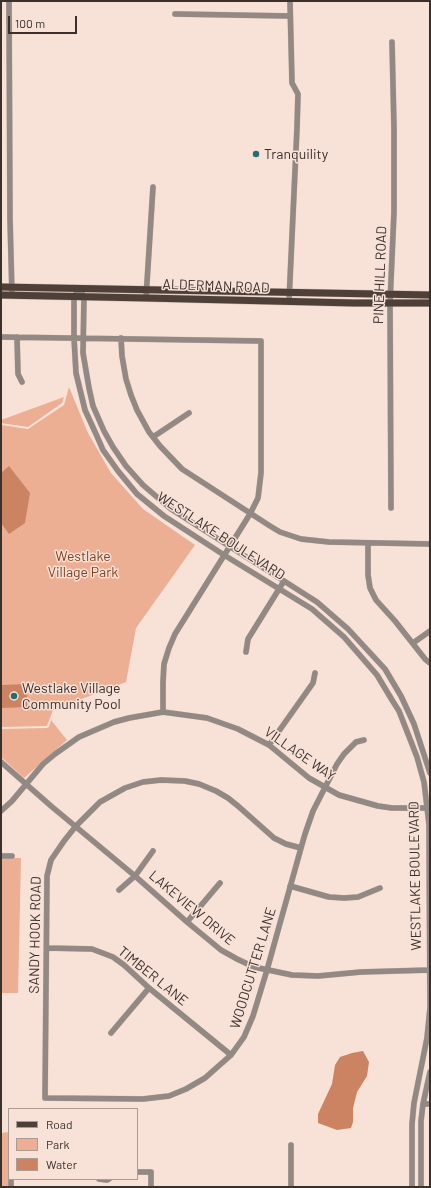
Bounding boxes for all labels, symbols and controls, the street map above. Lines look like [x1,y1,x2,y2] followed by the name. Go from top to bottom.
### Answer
[10,8,79,34] scale bar
[15,16,45,30] text: 100 m
[264,146,328,162] place label: Tranquility
[251,149,261,159] marker: Tranquility
[370,226,390,324] street label: PINE HILL ROAD
[162,276,270,296] street label: ALDERMAN ROAD
[154,488,288,584] street label: WESTLAKE BOULEVARD
[48,548,118,580] park label: Westlake Village Park
[22,680,121,712] place label: Westlake Village Community Pool
[9,691,19,701] marker: Westlake Village Community Pool
[261,723,339,785] street label: VILLAGE WAY
[405,801,425,951] street label: WESTLAKE BOULEVARD
[146,867,238,949] street label: LAKEVIEW DRIVE
[26,876,44,994] street label: SANDY HOOK ROAD
[227,905,279,1031] street label: WOODCUTTER LANE
[115,943,191,1009] street label: TIMBER LANE
[8,1108,138,1180] legend
[46,1117,73,1131] text: Road
[46,1137,70,1151] text: Park
[46,1157,77,1171] text: Water

